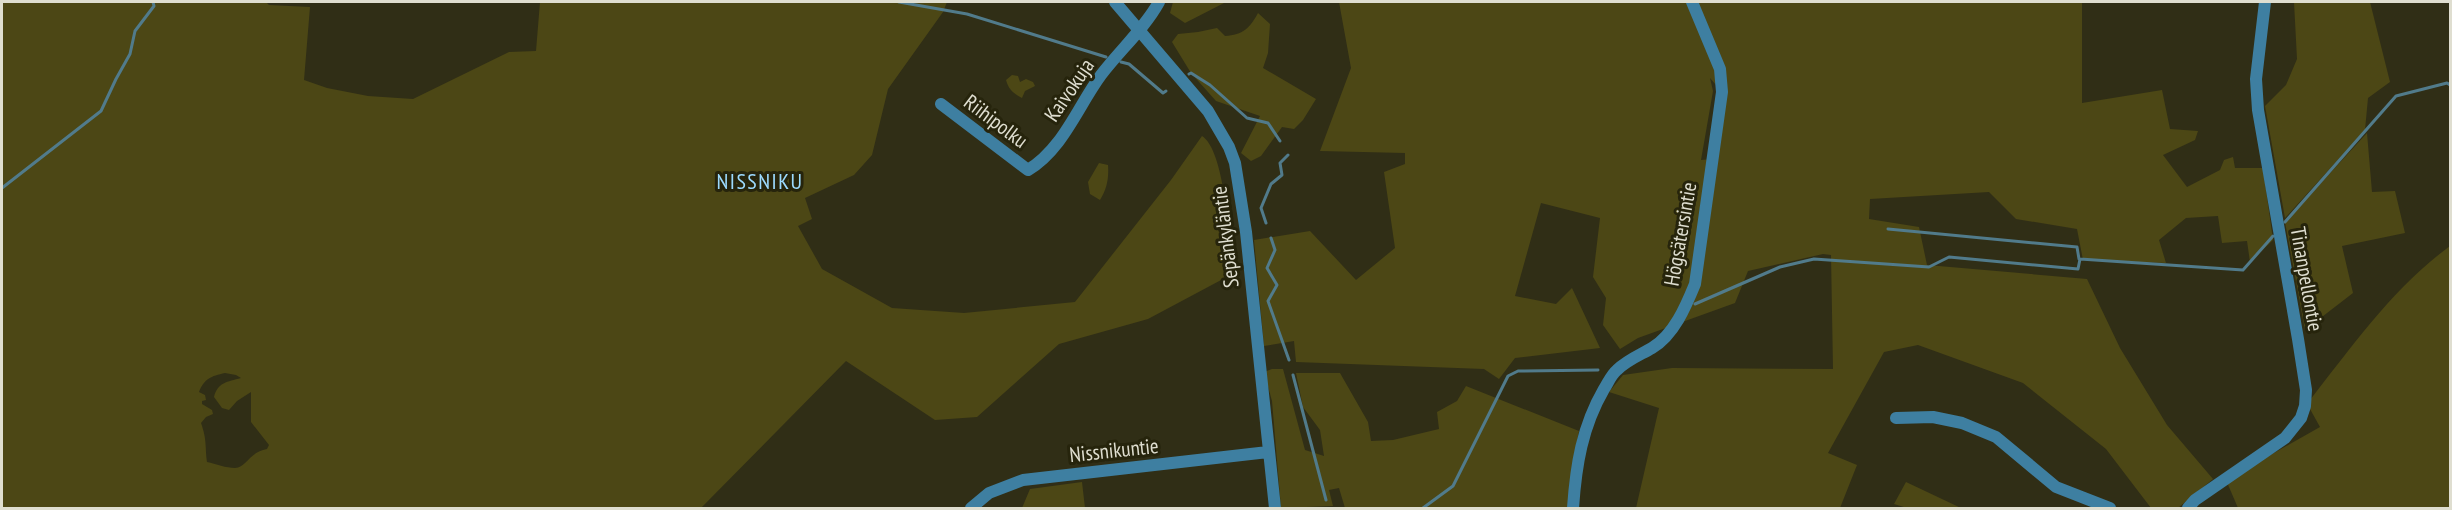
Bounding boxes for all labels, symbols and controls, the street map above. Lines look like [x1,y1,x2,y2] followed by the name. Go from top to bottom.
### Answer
[1038,53,1100,127] street label: Kaivokuja
[959,88,1033,154] street label: Riihipolku
[716,167,804,195] district label: NISSNIKU
[1658,180,1702,288] street label: Högsätersintie
[1205,185,1245,289] street label: Sepänkyläntie
[2285,225,2329,333] street label: Tinanpellontie
[1068,432,1160,468] street label: Nissnikuntie

